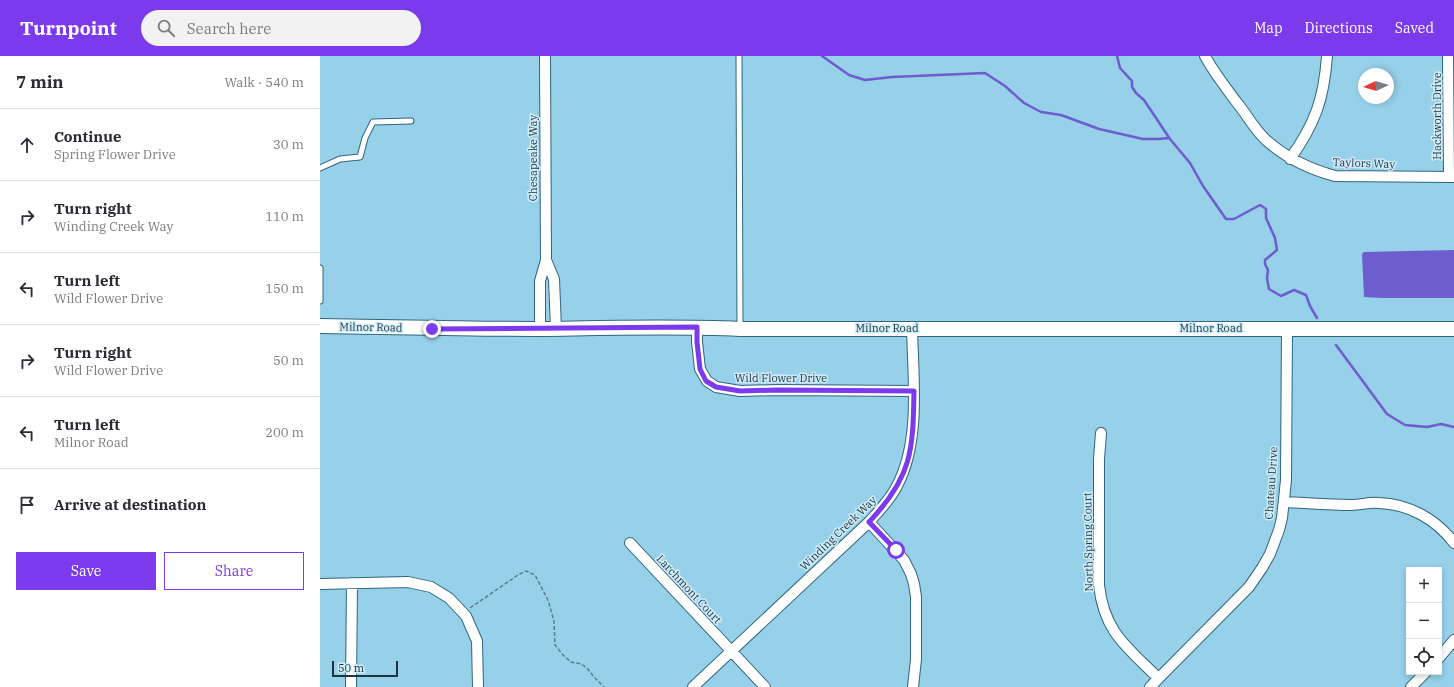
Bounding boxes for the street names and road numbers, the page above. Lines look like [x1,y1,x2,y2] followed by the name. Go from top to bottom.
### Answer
[1430,72,1444,160] street label: Hackworth Drive
[526,115,540,201] street label: Chesapeake Way
[1332,155,1396,171] street label: Taylors Way
[339,319,403,335] street label: Milnor Road
[855,321,919,335] street label: Milnor Road
[1179,321,1243,335] street label: Milnor Road
[735,371,827,385] street label: Wild Flower Drive
[1261,446,1281,520] street label: Chateau Drive
[1080,492,1096,592] street label: North Spring Court
[797,493,879,573] street label: Winding Creek Way
[654,552,725,626] street label: Larchmont Court

